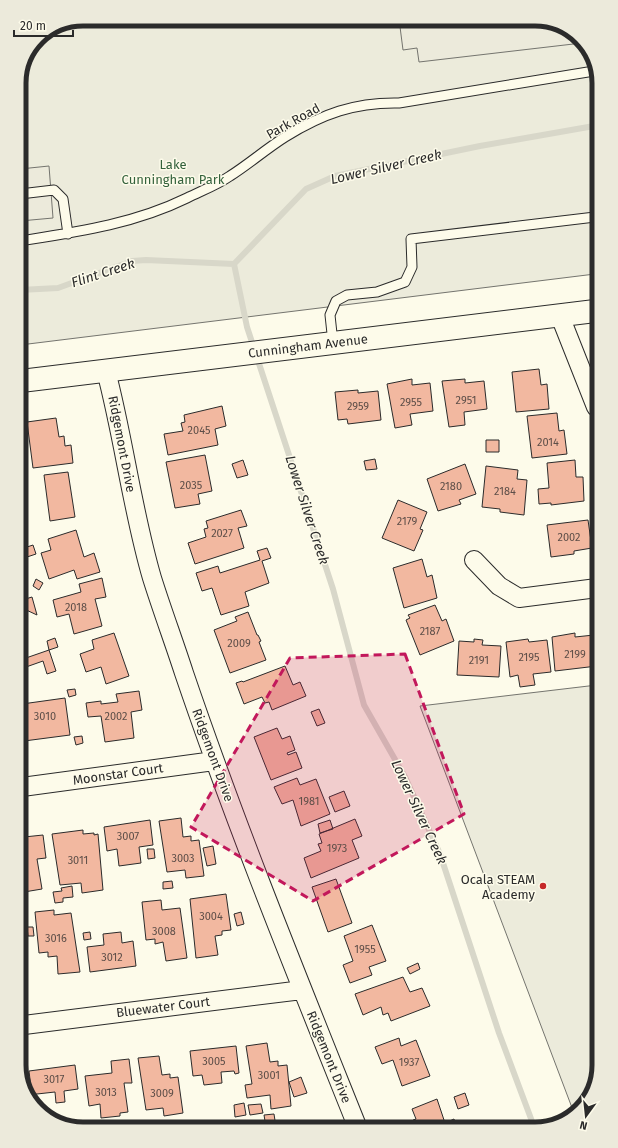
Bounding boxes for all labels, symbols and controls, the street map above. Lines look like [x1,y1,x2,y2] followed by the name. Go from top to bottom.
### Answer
[14,12,73,38] scale bar
[20,19,46,33] text: 20 m
[264,100,322,142] street label: Park Road
[329,146,444,188] water label: Lower Silver Creek
[122,157,225,187] park label: Lake Cunningham Park
[69,255,137,291] water label: Flint Creek
[247,331,369,361] street label: Cunningham Avenue
[456,394,476,407] house number: 2951
[105,395,139,493] street label: Ridgemont Drive
[400,396,423,409] house number: 2955
[347,400,369,413] house number: 2959
[188,424,211,437] house number: 2045
[537,436,559,449] house number: 2014
[281,453,333,567] water label: Lower Silver Creek
[180,479,203,492] house number: 2035
[440,480,462,493] house number: 2180
[494,485,516,498] house number: 2184
[397,515,417,528] house number: 2179
[211,527,233,540] house number: 2027
[557,531,581,544] house number: 2002
[65,601,87,614] house number: 2018
[420,625,440,638] house number: 2187
[227,637,251,650] house number: 2009
[564,648,586,661] house number: 2199
[518,651,540,664] house number: 2195
[469,654,489,667] house number: 2191
[189,706,237,804] street label: Ridgemont Drive
[34,710,56,723] house number: 3010
[104,710,128,723] house number: 2002
[387,757,451,867] water label: Lower Silver Creek
[72,760,164,788] street label: Moonstar Court
[298,795,320,808] house number: 1981
[117,830,139,843] house number: 3007
[327,842,347,855] house number: 1973
[171,852,195,865] house number: 3003
[68,854,88,867] house number: 3011
[461,872,536,902] place label: Ocala STEAM Academy
[538,881,548,891] marker: Ocala STEAM Academy
[199,910,223,923] house number: 3004
[152,925,176,938] house number: 3008
[45,932,67,945] house number: 3016
[354,943,376,956] house number: 1955
[101,951,123,964] house number: 3012
[115,994,211,1020] street label: Bluewater Court
[304,1009,354,1105] street label: Ridgemont Drive
[202,1055,226,1068] house number: 3005
[399,1056,419,1069] house number: 1937
[258,1069,280,1082] house number: 3001
[44,1073,65,1086] house number: 3017
[95,1086,117,1099] house number: 3013
[150,1087,174,1100] house number: 3009
[566,1096,606,1136] north arrow
[578,1118,589,1132] text: N

